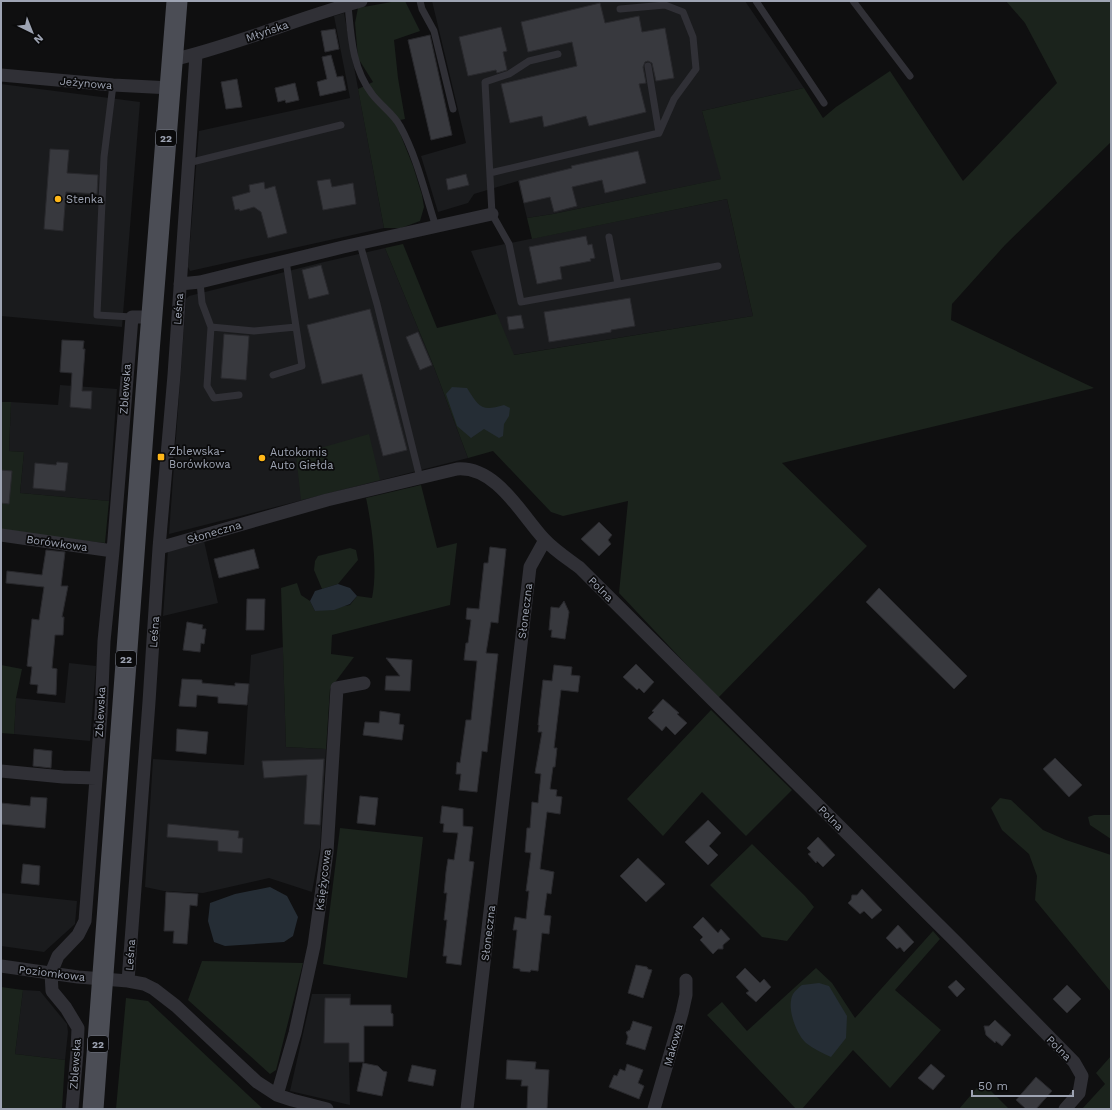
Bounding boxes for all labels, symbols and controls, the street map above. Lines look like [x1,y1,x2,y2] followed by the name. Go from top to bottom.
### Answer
[12,12,52,52] north arrow
[244,18,290,45] street label: Młyńska
[31,31,46,46] text: N
[59,75,113,92] street label: Jeżynowa
[156,130,176,146] road number: 22
[66,193,103,206] place label: Stenka
[53,194,63,204] marker: Stenka
[171,293,186,325] street label: Leśna
[117,363,134,415] street label: Zblewska
[169,445,230,471] place label: Zblewska- Borówkowa
[270,446,333,472] place label: Autokomis Auto Giełda
[156,452,166,462] marker: Zblewska- Borówkowa
[257,453,267,463] marker: Autokomis Auto Giełda
[185,519,243,546] street label: Słoneczna
[26,533,88,554] street label: Borówkowa
[586,574,616,604] street label: Polna
[516,582,535,640] street label: Słoneczna
[147,616,162,648] street label: Leśna
[116,651,136,667] road number: 22
[93,686,108,738] street label: Zblewska
[816,803,846,833] street label: Polna
[313,849,334,911] street label: Księżycowa
[479,904,498,962] street label: Słoneczna
[123,939,138,971] street label: Leśna
[18,963,86,984] street label: Poziomkowa
[661,1023,686,1068] street label: Makowa
[1044,1033,1074,1063] street label: Polna
[88,1036,108,1052] road number: 22
[67,1038,84,1090] street label: Zblewska
[972,1072,1073,1098] scale bar
[978,1079,1008,1093] text: 50 m

